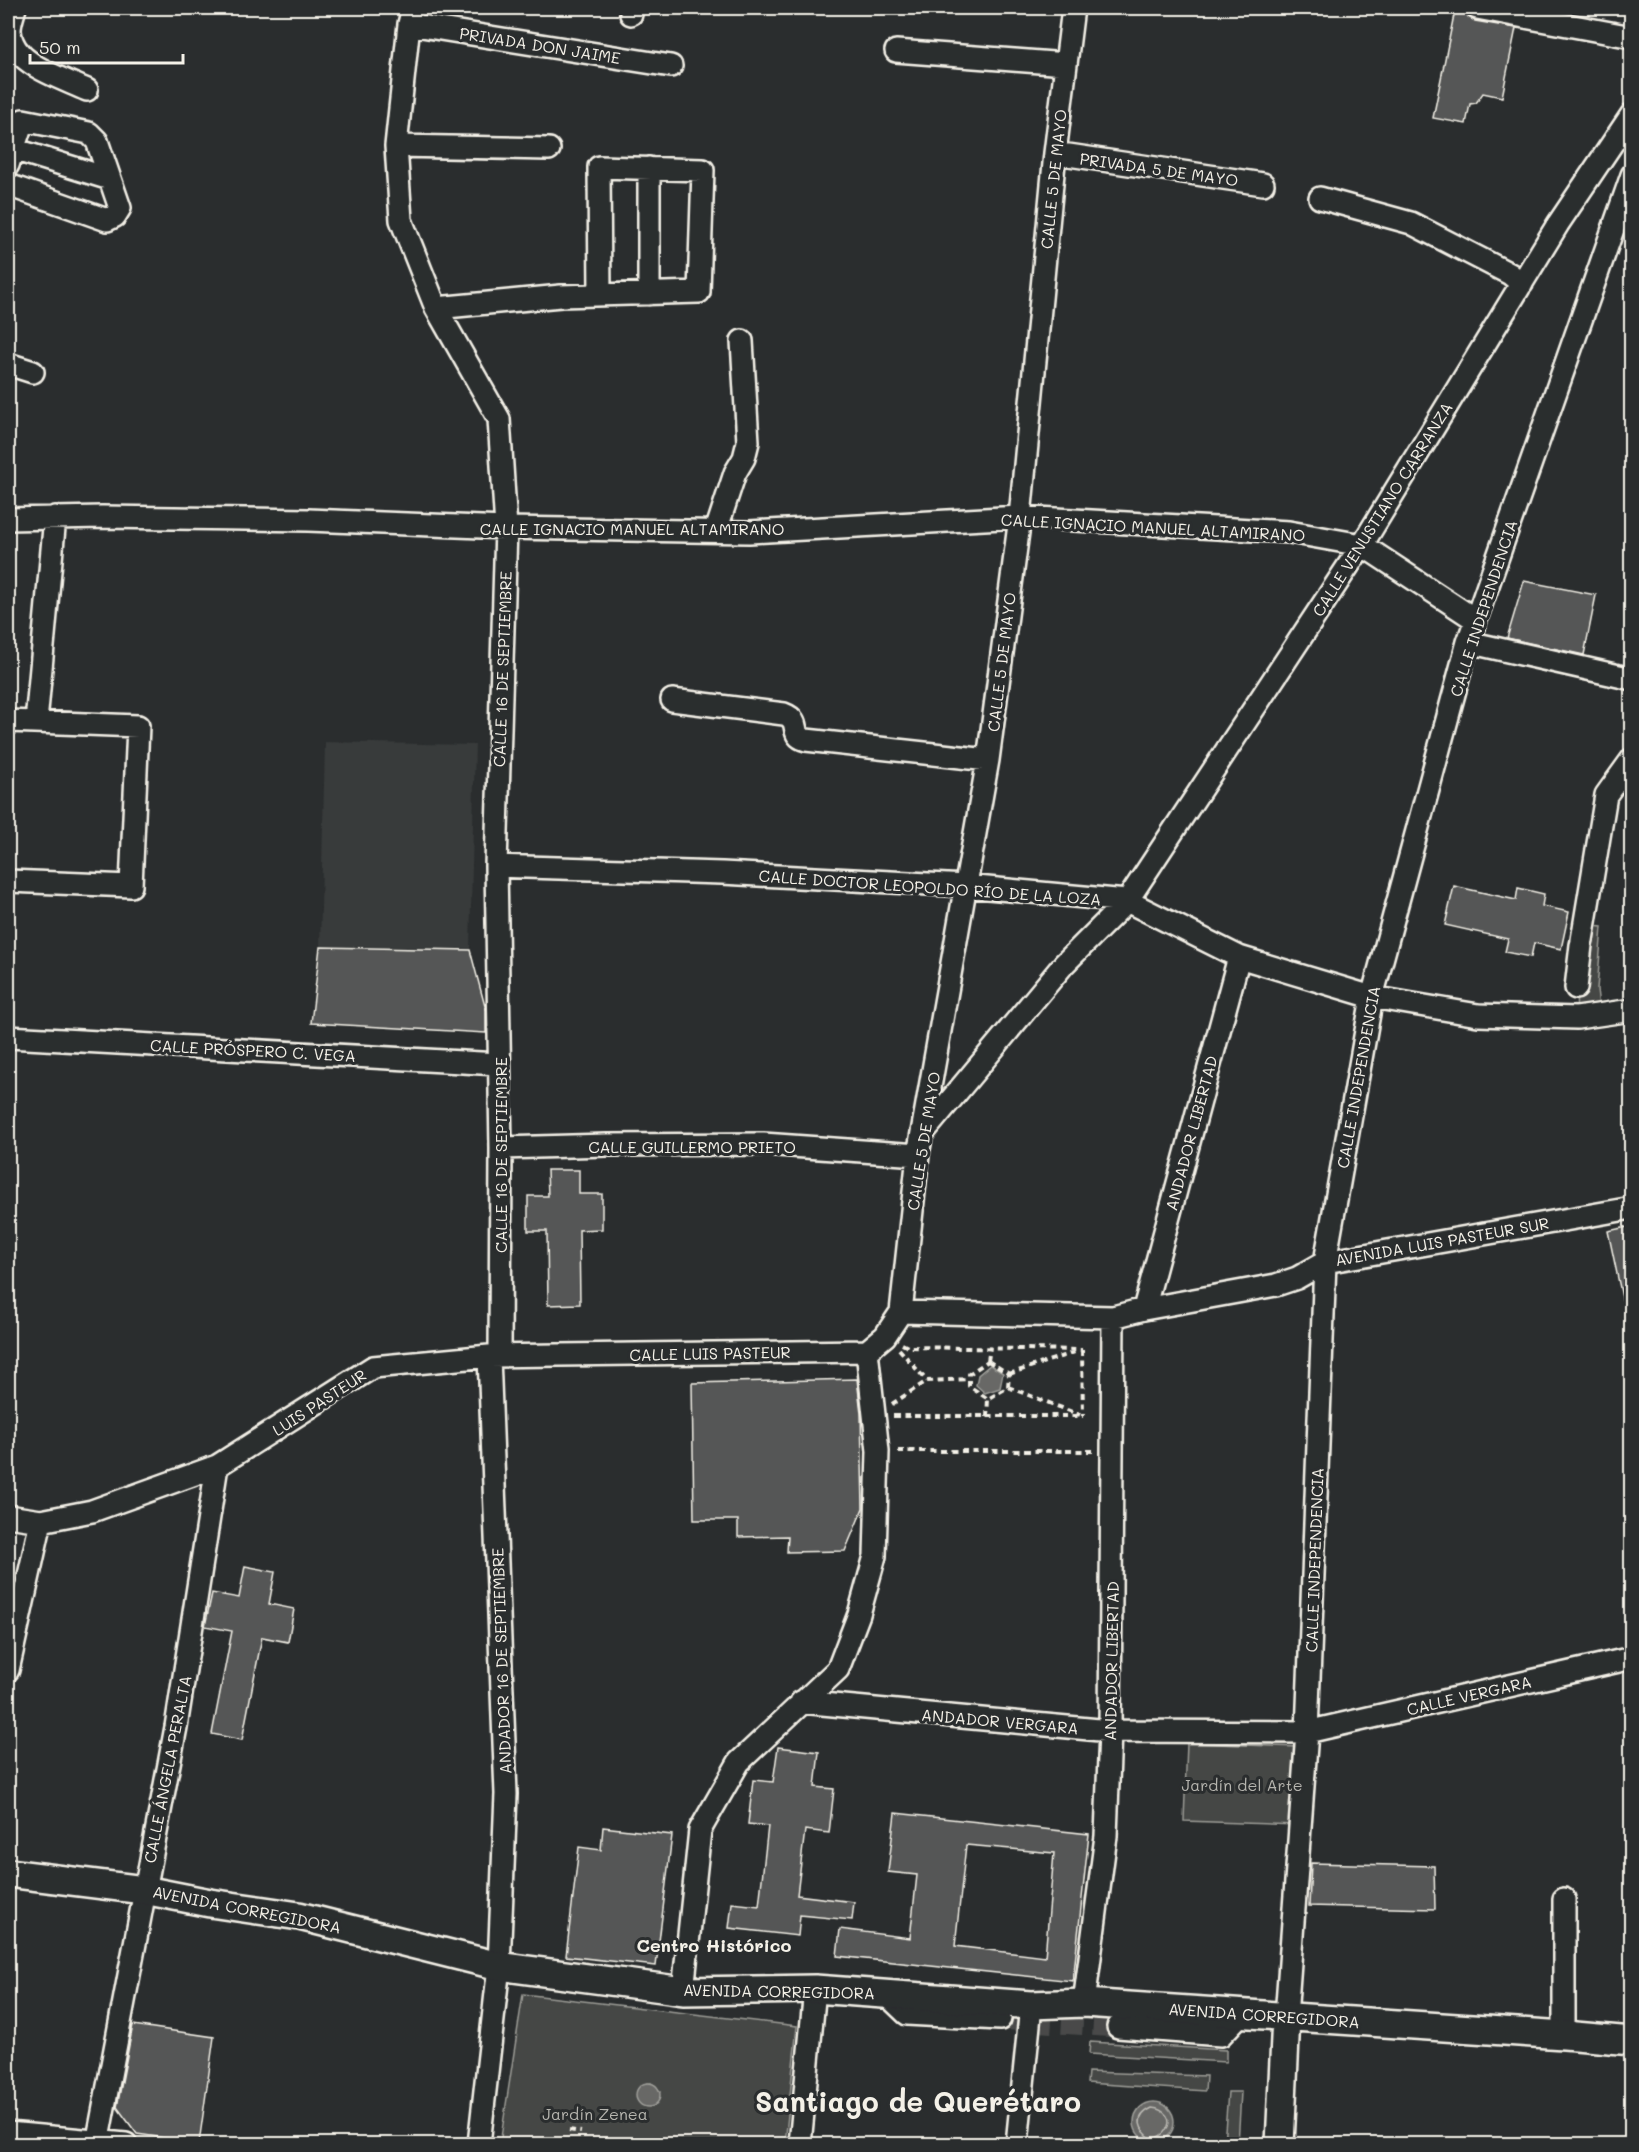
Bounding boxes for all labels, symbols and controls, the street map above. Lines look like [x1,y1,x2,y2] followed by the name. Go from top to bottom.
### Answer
[458,22,622,68] street label: PRIVADA DON JAIME
[30,27,183,65] scale bar
[39,35,81,59] text: 50 m
[1035,108,1071,250] street label: CALLE 5 DE MAYO
[1078,147,1240,191] street label: PRIVADA 5 DE MAYO
[1307,398,1457,620] street label: CALLE VENUSTIANO CARRANZA
[1000,509,1306,545] street label: CALLE IGNACIO MANUEL ALTAMIRANO
[1444,517,1522,699] street label: CALLE INDEPENDENCIA
[480,518,784,539] street label: CALLE IGNACIO MANUEL ALTAMIRANO
[488,571,516,767] street label: CALLE 16 DE SEPTIEMBRE
[982,591,1020,733] street label: CALLE 5 DE MAYO
[758,865,1102,909] street label: CALLE DOCTOR LEOPOLDO RÍO DE LA LOZA
[1332,984,1384,1170] street label: CALLE INDEPENDENCIA
[150,1034,356,1066] street label: CALLE PRÓSPERO C. VEGA
[1160,1053,1222,1213] street label: ANDADOR LIBERTAD
[490,1057,511,1253] street label: CALLE 16 DE SEPTIEMBRE
[902,1070,944,1212] street label: CALLE 5 DE MAYO
[588,1136,796,1157] street label: CALLE GUILLERMO PRIETO
[1333,1212,1551,1270] street label: AVENIDA LUIS PASTEUR SUR
[629,1341,791,1365] street label: CALLE LUIS PASTEUR
[268,1364,370,1440] street label: LUIS PASTEUR
[1300,1467,1328,1653] street label: CALLE INDEPENDENCIA
[487,1548,515,1774] street label: ANDADOR 16 DE SEPTIEMBRE
[1099,1581,1123,1741] street label: ANDADOR LIBERTAD
[1404,1670,1534,1720] street label: CALLE VERGARA
[138,1673,196,1865] street label: CALLE ÁNGELA PERALTA
[920,1704,1080,1738] street label: ANDADOR VERGARA
[1181,1774,1303,1795] park label: Jardín del Arte
[151,1880,343,1938] street label: AVENIDA CORREGIDORA
[637,1933,792,1957] district label: Centro Histórico
[683,1979,875,2003] street label: AVENIDA CORREGIDORA
[1168,1998,1360,2032] street label: AVENIDA CORREGIDORA
[755,2083,1081,2119] district label: Santiago de Querétaro
[542,2103,648,2124] park label: Jardín Zenea

